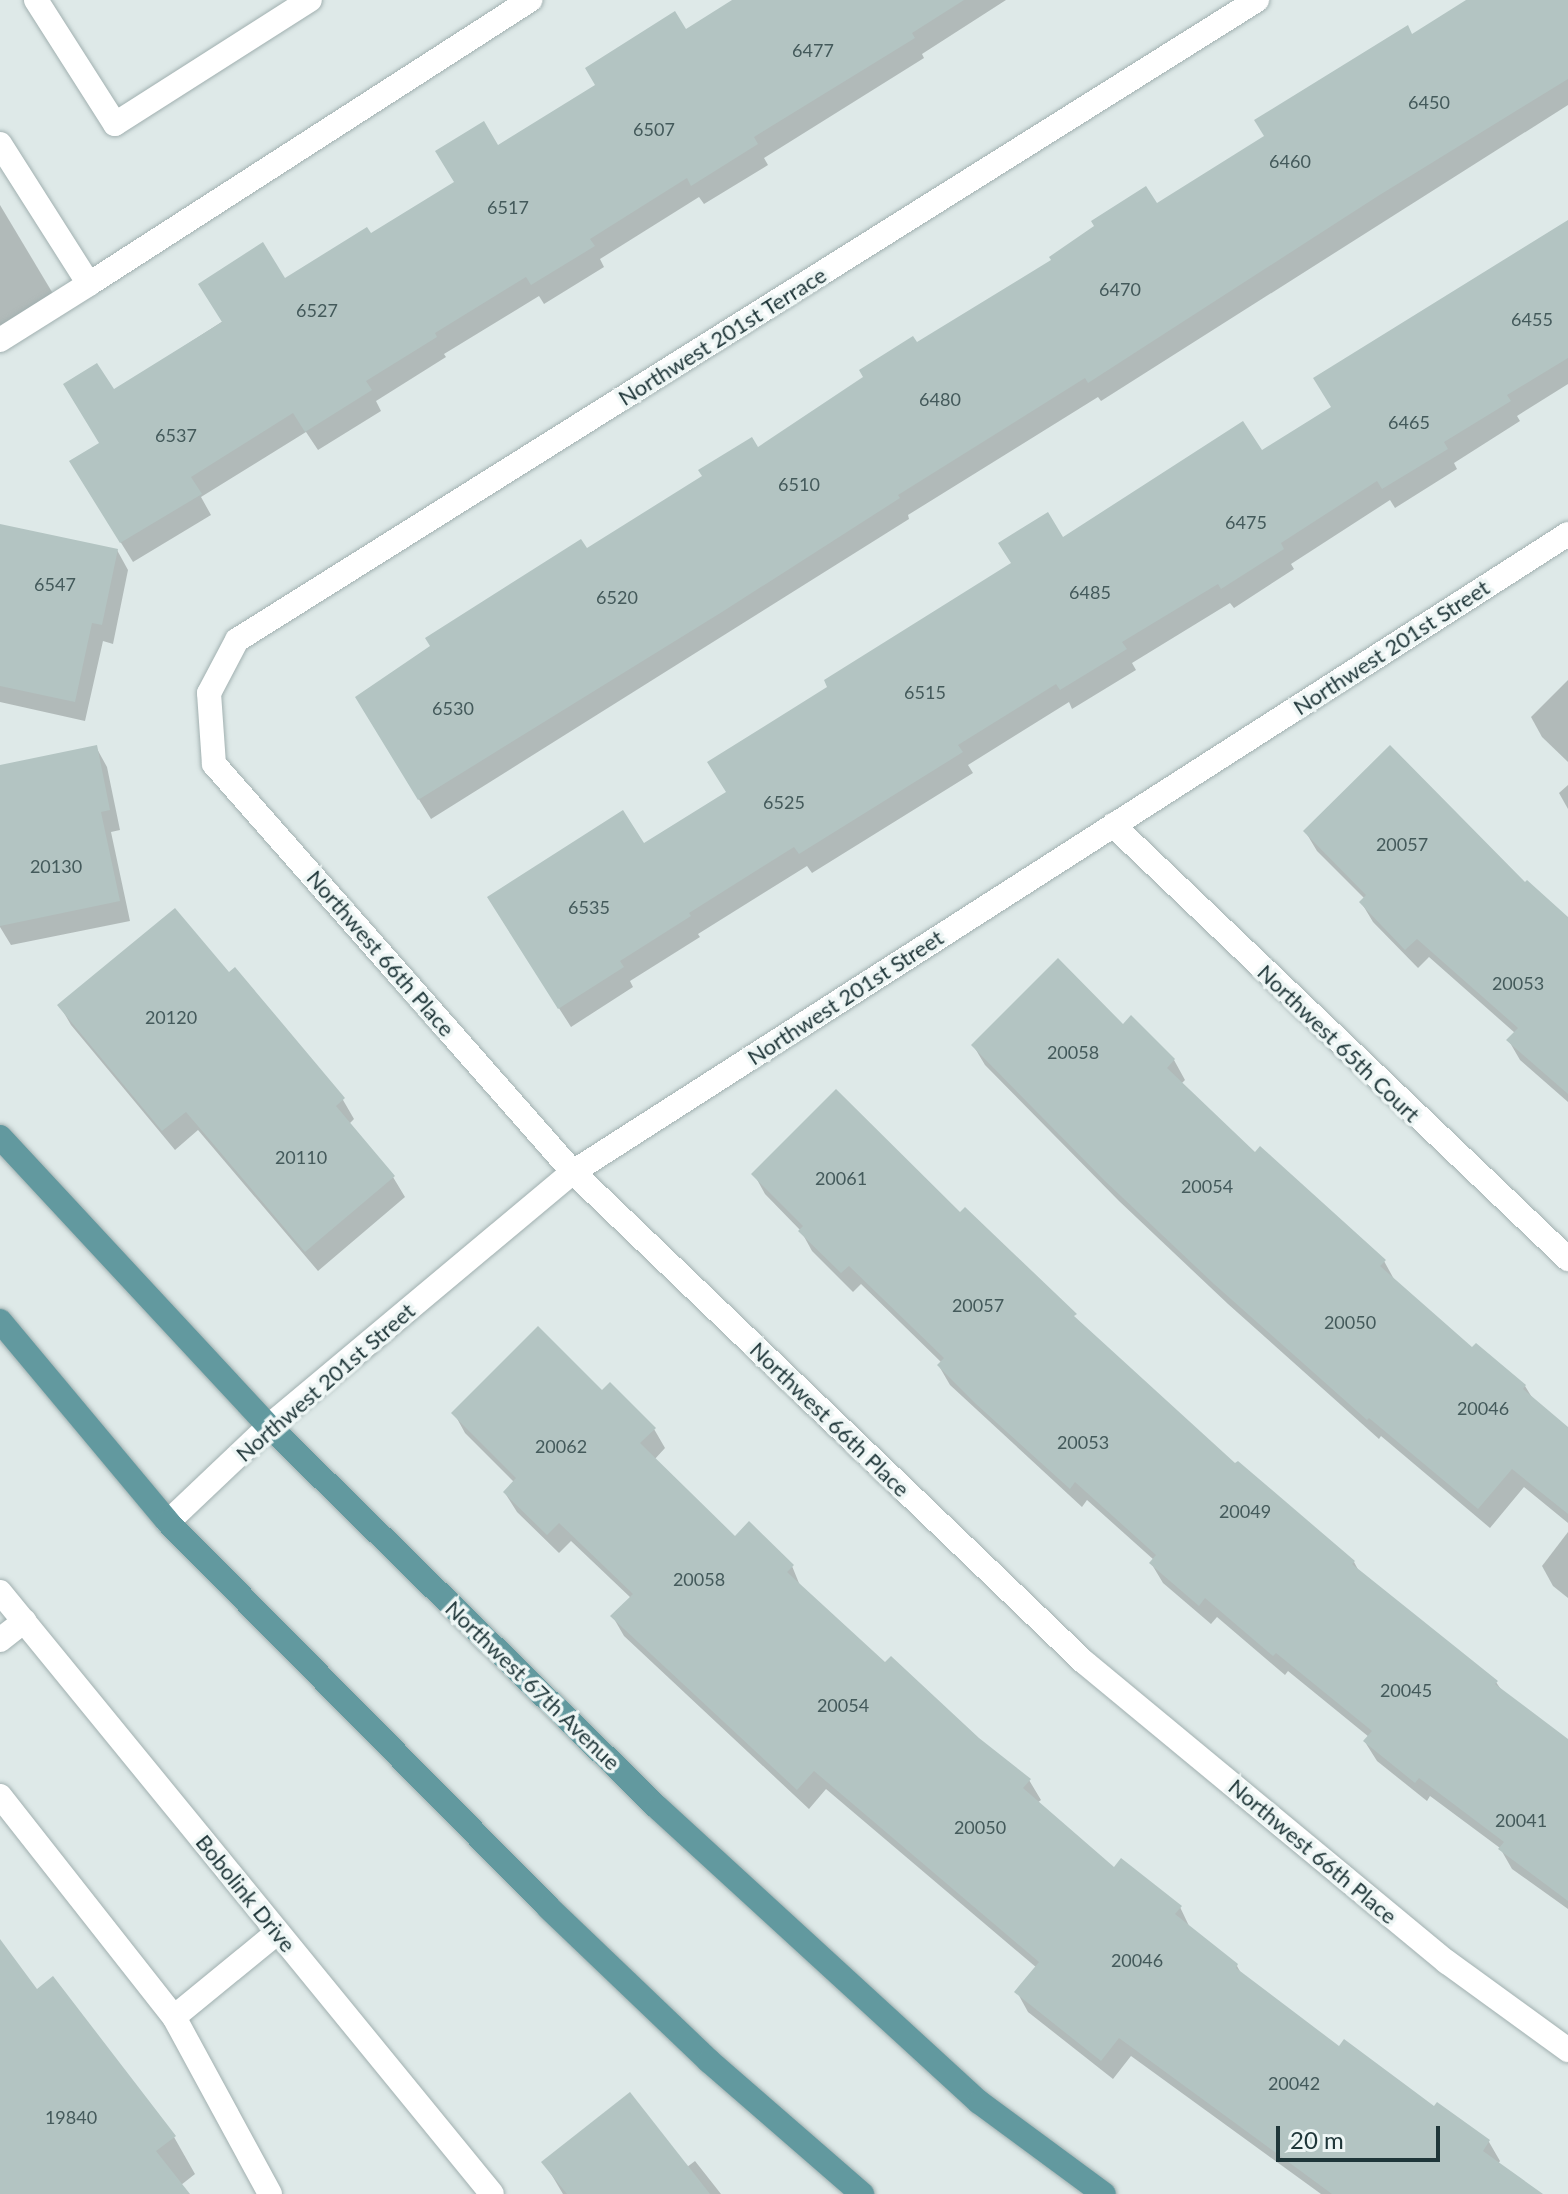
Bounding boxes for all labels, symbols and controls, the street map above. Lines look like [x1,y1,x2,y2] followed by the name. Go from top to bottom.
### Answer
[792,39,834,61] house number: 6477
[1408,91,1450,113] house number: 6450
[633,118,675,140] house number: 6507
[1269,150,1311,172] house number: 6460
[487,196,529,218] house number: 6517
[613,261,831,411] street label: Northwest 201st Terrace
[1099,278,1141,300] house number: 6470
[296,299,338,321] house number: 6527
[1511,308,1553,330] house number: 6455
[919,388,961,410] house number: 6480
[1388,411,1430,433] house number: 6465
[155,424,197,446] house number: 6537
[778,473,820,495] house number: 6510
[1225,511,1267,533] house number: 6475
[34,573,76,595] house number: 6547
[1288,574,1494,720] street label: Northwest 201st Street
[1069,581,1111,603] house number: 6485
[596,586,638,608] house number: 6520
[904,681,946,703] house number: 6515
[432,697,474,719] house number: 6530
[763,791,805,813] house number: 6525
[1376,833,1428,855] house number: 20057
[30,855,82,877] house number: 20130
[302,865,460,1041] street label: Northwest 66th Place
[568,896,610,918] house number: 6535
[742,924,948,1070] street label: Northwest 201st Street
[1252,959,1426,1127] street label: Northwest 65th Court
[1492,972,1544,994] house number: 20053
[145,1006,197,1028] house number: 20120
[1047,1041,1099,1063] house number: 20058
[275,1146,327,1168] house number: 20110
[815,1167,867,1189] house number: 20061
[1181,1175,1233,1197] house number: 20054
[952,1294,1004,1316] house number: 20057
[230,1297,420,1467] street label: Northwest 201st Street
[1324,1311,1376,1333] house number: 20050
[745,1336,915,1502] street label: Northwest 66th Place
[1457,1397,1509,1419] house number: 20046
[1057,1431,1109,1453] house number: 20053
[535,1435,587,1457] house number: 20062
[1219,1500,1271,1522] house number: 20049
[673,1568,725,1590] house number: 20058
[440,1595,626,1775] street label: Northwest 67th Avenue
[1380,1679,1432,1701] house number: 20045
[817,1694,869,1716] house number: 20054
[1224,1773,1402,1929] street label: Northwest 66th Place
[1495,1809,1547,1831] house number: 20041
[954,1816,1006,1838] house number: 20050
[191,1829,301,1957] street label: Bobolink Drive
[1111,1949,1163,1971] house number: 20046
[1268,2072,1320,2094] house number: 20042
[45,2106,97,2128] house number: 19840
[1280,2110,1444,2160] scale bar
[1290,2125,1344,2154] text: 20 m

